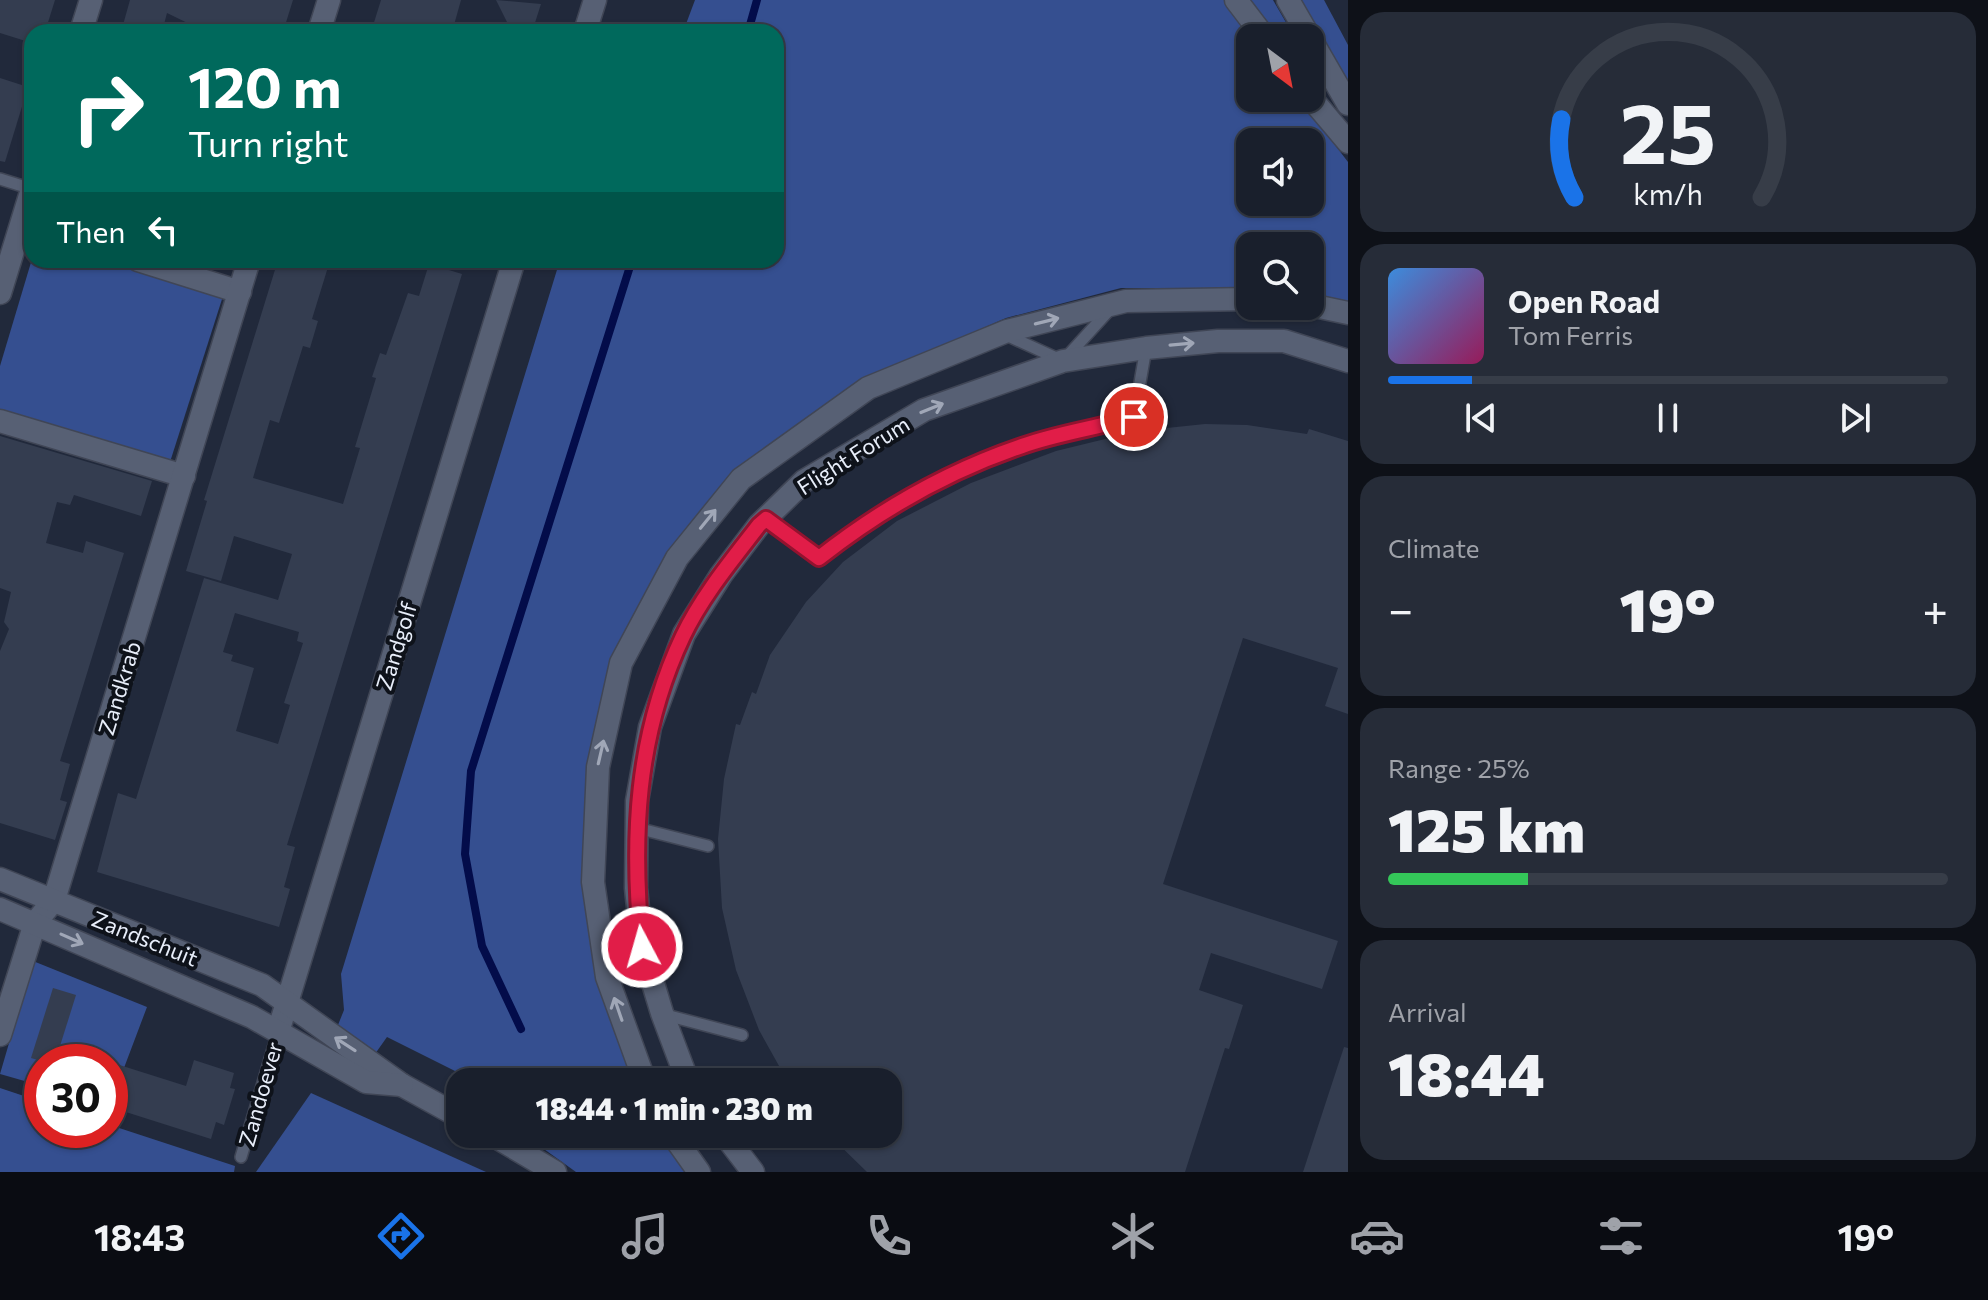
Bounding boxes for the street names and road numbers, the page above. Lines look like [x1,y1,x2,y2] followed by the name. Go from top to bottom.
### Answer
[792,410,914,500] street label: Flight Forum
[370,598,422,693] street label: Zandgolf
[92,638,146,738] street label: Zandkrab
[88,904,202,972] street label: Zandschuit
[232,1038,288,1149] street label: Zandoever

